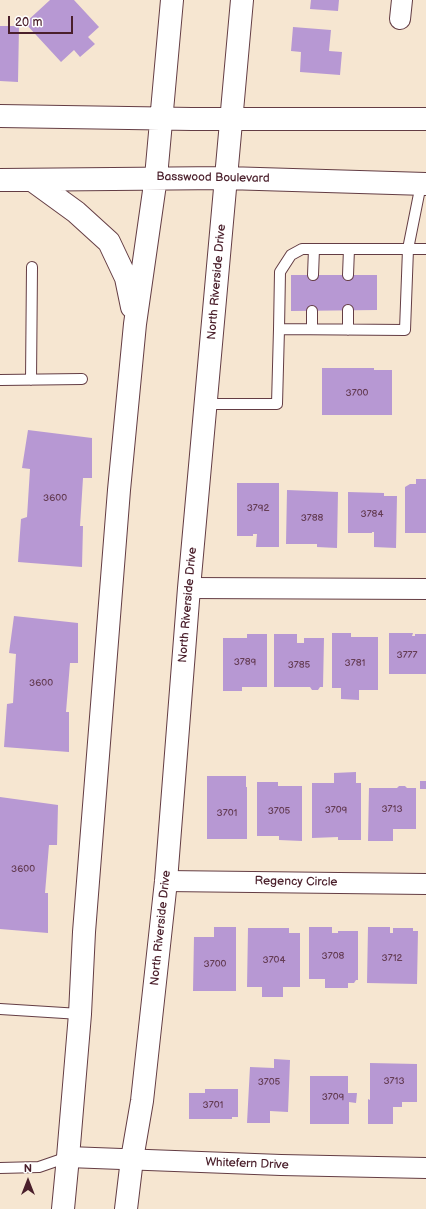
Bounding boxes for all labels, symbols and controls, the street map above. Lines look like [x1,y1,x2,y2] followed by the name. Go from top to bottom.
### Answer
[10,8,75,34] scale bar
[15,15,42,30] text: 20 m
[156,170,270,186] street label: Basswood Boulevard
[205,224,229,340] street label: North Riverside Drive
[346,387,368,399] house number: 3700
[43,492,67,504] house number: 3600
[247,502,269,514] house number: 3792
[361,508,383,520] house number: 3784
[301,512,323,524] house number: 3788
[176,547,200,663] street label: North Riverside Drive
[397,649,417,661] house number: 3777
[234,656,256,668] house number: 3789
[345,657,365,669] house number: 3781
[288,659,310,671] house number: 3785
[29,677,53,689] house number: 3600
[381,803,403,815] house number: 3713
[325,804,347,816] house number: 3709
[268,805,290,817] house number: 3705
[217,807,237,819] house number: 3701
[11,863,35,875] house number: 3600
[148,870,174,986] street label: North Riverside Drive
[254,874,338,890] street label: Regency Circle
[322,950,344,962] house number: 3708
[382,952,402,964] house number: 3712
[262,954,286,966] house number: 3704
[204,958,226,970] house number: 3700
[383,1075,405,1087] house number: 3713
[258,1076,280,1088] house number: 3705
[322,1091,344,1103] house number: 3709
[203,1099,223,1111] house number: 3701
[205,1155,289,1173] street label: Whitefern Drive
[8,1161,48,1201] north arrow
[24,1162,32,1175] text: N

